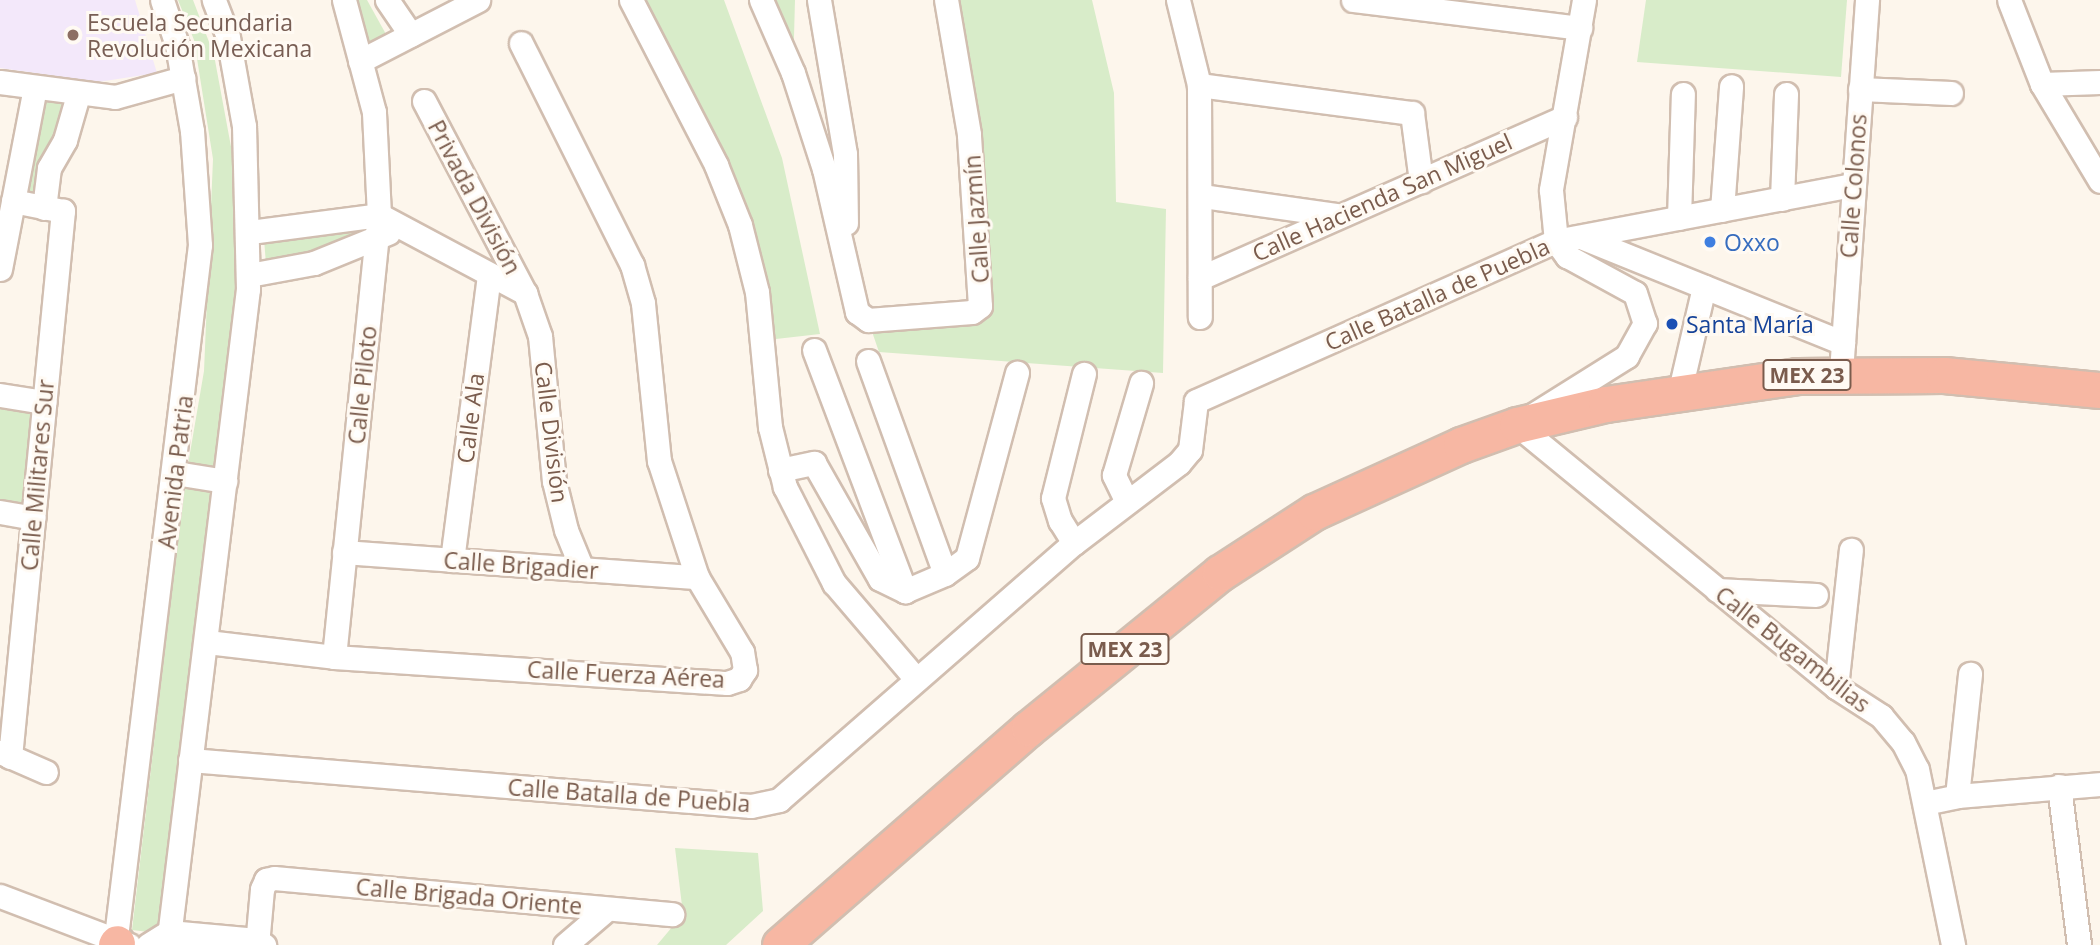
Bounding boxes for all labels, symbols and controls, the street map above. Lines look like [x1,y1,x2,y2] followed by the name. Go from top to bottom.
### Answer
[87,8,312,62] place label: Escuela Secundaria Revolución Mexicana
[65,27,81,43] marker: Escuela Secundaria Revolución Mexicana
[1834,113,1872,259] street label: Calle Colonos
[423,115,527,279] street label: Privada División
[1248,127,1516,267] street label: Calle Hacienda San Miguel
[958,154,994,284] street label: Calle Jazmín
[1724,228,1780,256] place label: Oxxo
[1320,232,1554,356] street label: Calle Batalla de Puebla
[1702,234,1718,250] marker: Oxxo
[1686,310,1814,338] place label: Santa María
[1664,316,1680,332] marker: Santa María
[342,324,382,446] street label: Calle Piloto
[1762,358,1853,392] road number: MEX 23
[530,360,574,504] street label: Calle División
[451,371,489,465] street label: Calle Ala
[15,378,59,572] street label: Calle Militares Sur
[152,394,198,550] street label: Avenida Patria
[443,546,599,584] street label: Calle Brigadier
[1710,580,1876,718] street label: Calle Bugambilias
[1080,632,1170,666] road number: MEX 23
[526,655,726,693] street label: Calle Fuerza Aérea
[507,773,751,817] street label: Calle Batalla de Puebla
[355,872,583,920] street label: Calle Brigada Oriente

